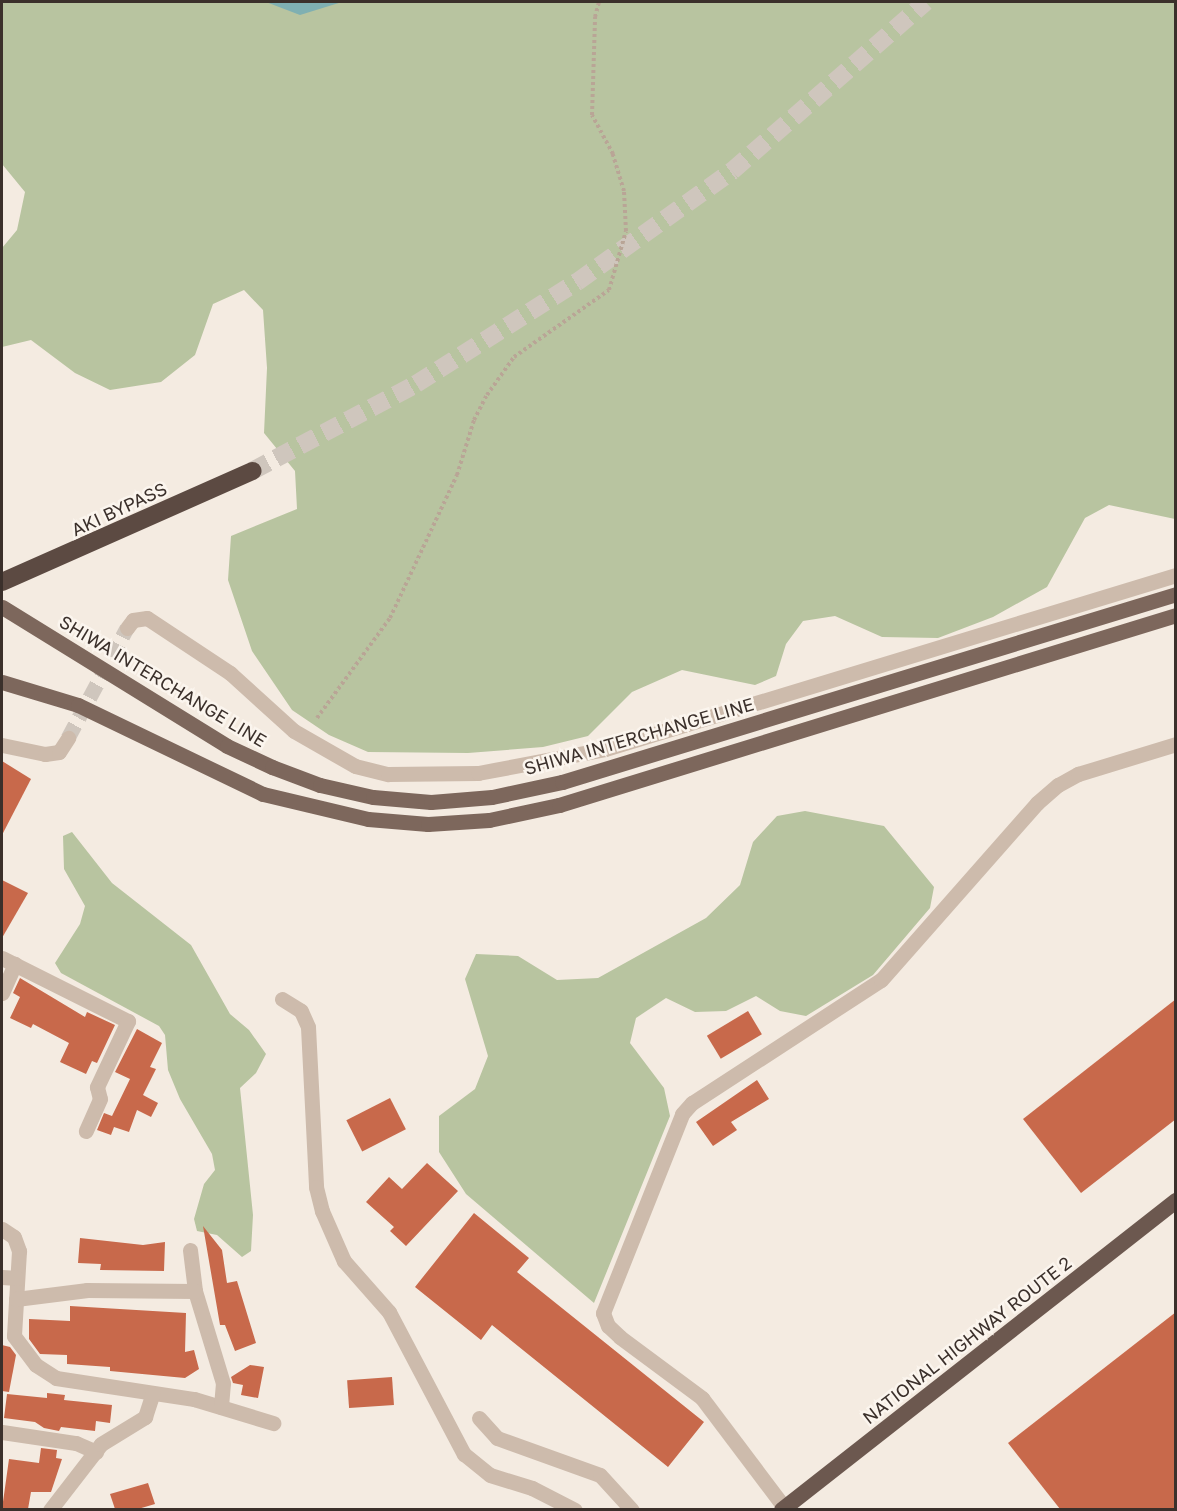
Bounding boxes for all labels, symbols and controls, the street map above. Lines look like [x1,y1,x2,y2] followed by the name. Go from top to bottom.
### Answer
[68,477,170,541] street label: AKI BYPASS
[56,611,270,751] street label: SHIWA INTERCHANGE LINE
[522,693,756,779] street label: SHIWA INTERCHANGE LINE
[858,1252,1076,1428] street label: NATIONAL HIGHWAY ROUTE 2

